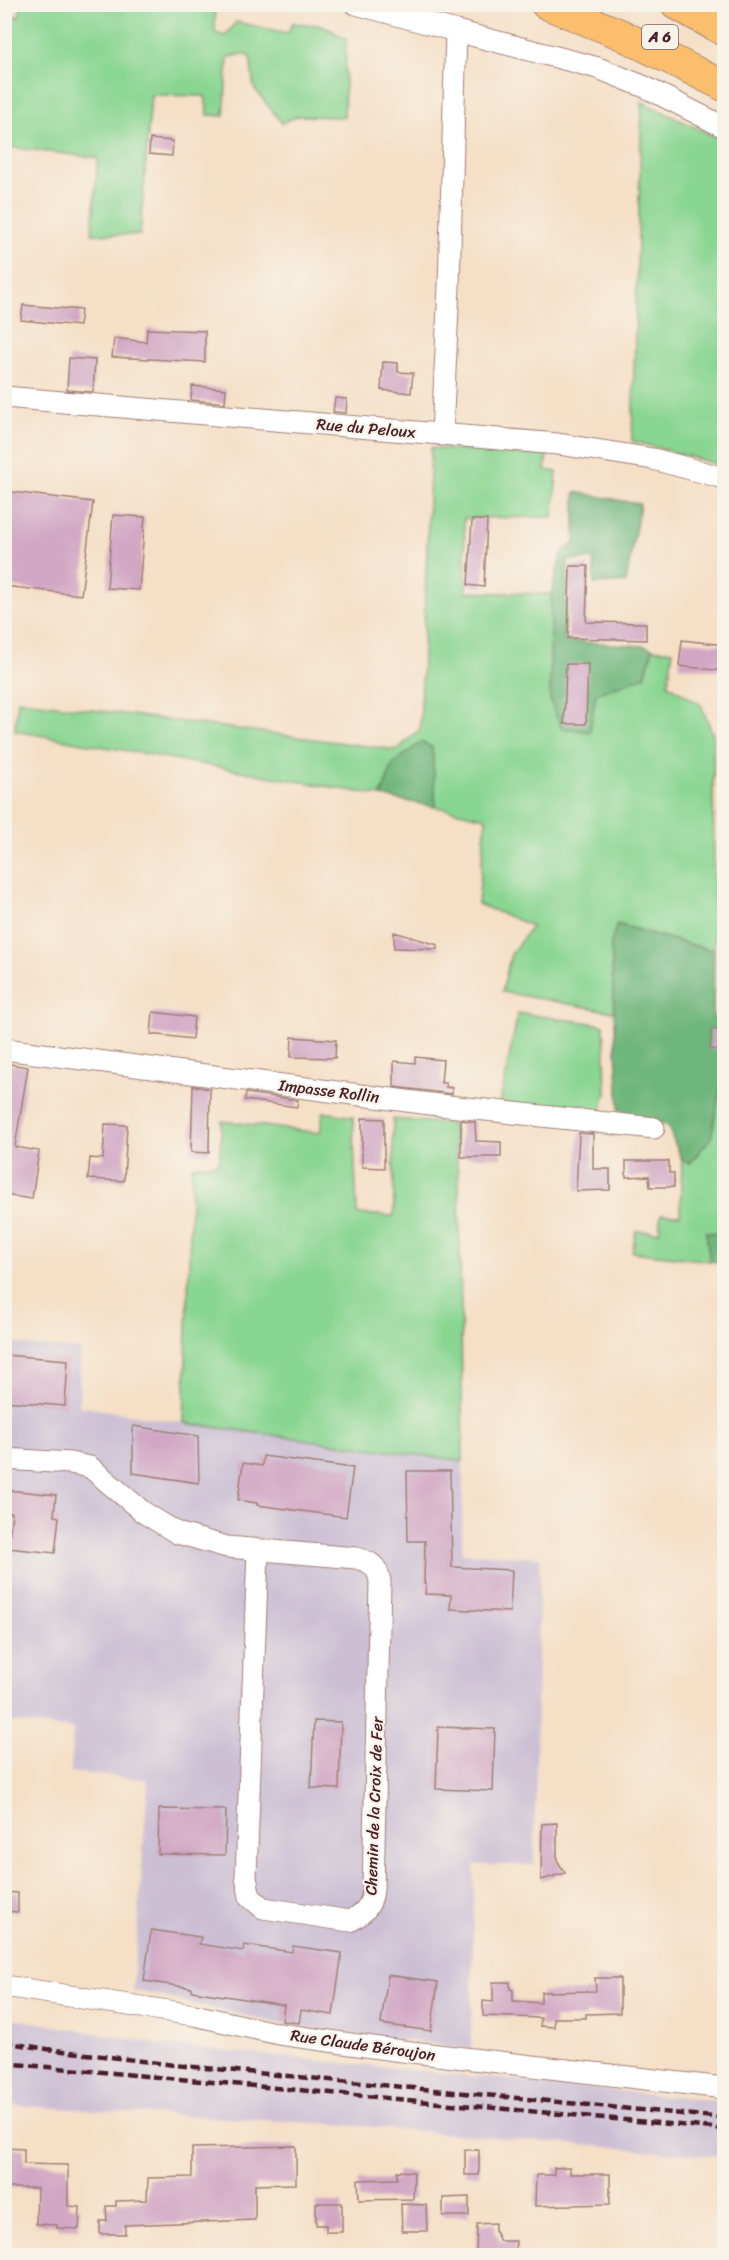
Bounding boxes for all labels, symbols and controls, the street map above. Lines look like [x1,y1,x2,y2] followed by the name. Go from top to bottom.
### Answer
[642,25,678,49] road number: A 6
[315,409,418,447] street label: Rue du Peloux
[276,1070,381,1112] street label: Impasse Rollin
[356,1715,392,1896] street label: Chemin de la Croix de Fer
[289,2020,438,2070] street label: Rue Claude Béroujon

